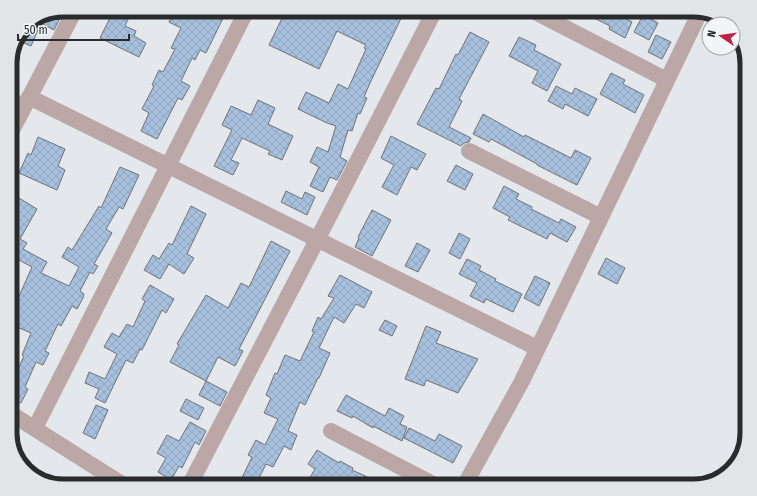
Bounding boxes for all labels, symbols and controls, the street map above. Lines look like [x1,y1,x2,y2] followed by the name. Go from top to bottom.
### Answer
[18,16,129,42] scale bar
[701,16,741,56] north arrow
[24,23,48,37] text: 50 m
[705,29,719,39] text: N

